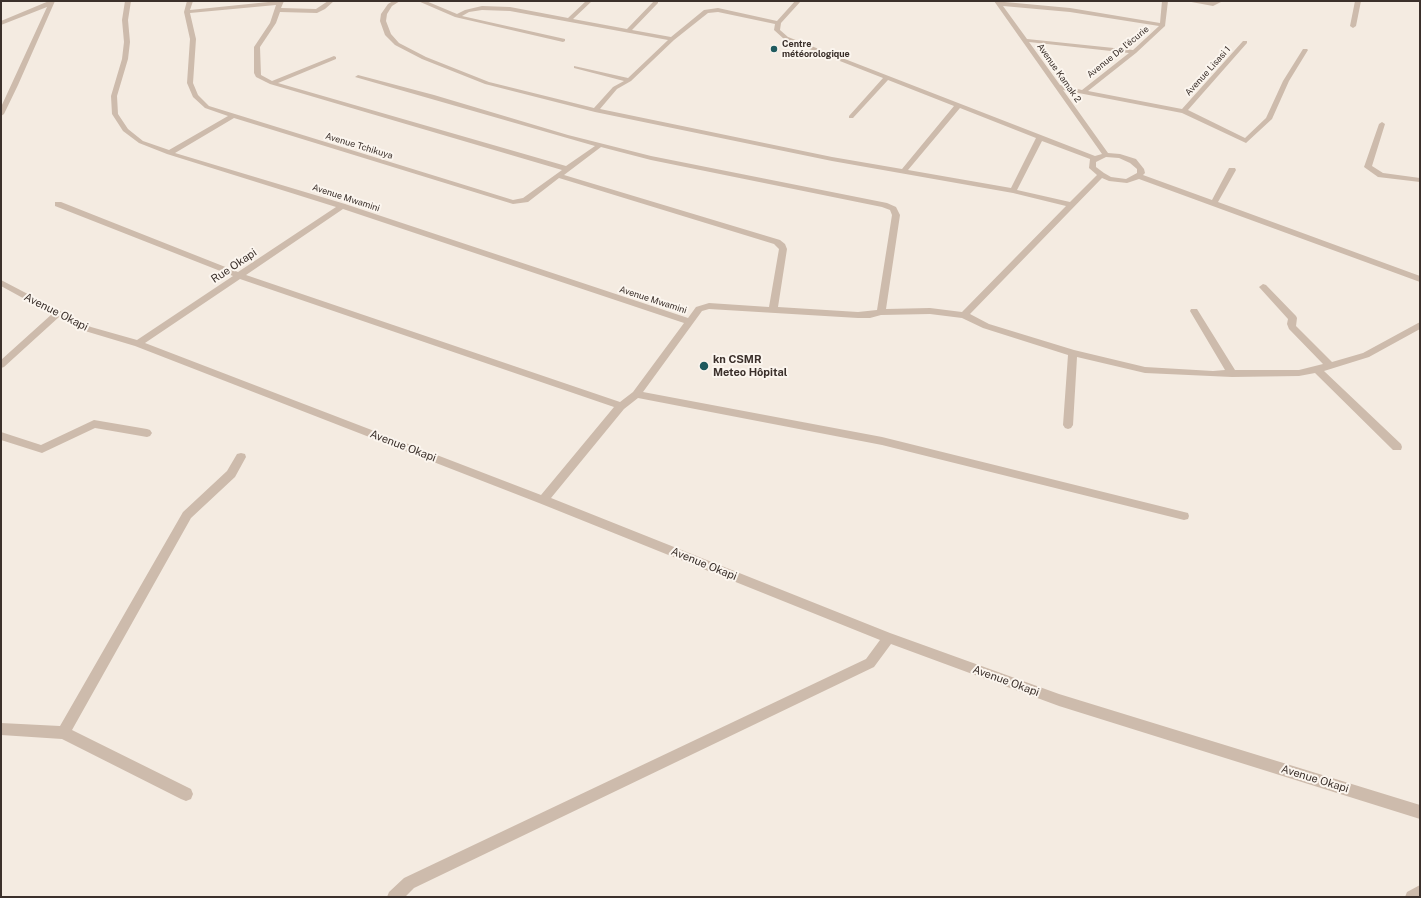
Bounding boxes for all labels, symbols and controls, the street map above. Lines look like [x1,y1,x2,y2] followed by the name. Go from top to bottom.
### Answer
[1085,24,1151,80] street label: Avenue De l'écurie
[782,39,850,60] place label: Centre météorologique
[1035,41,1083,105] street label: Avenue Kamak 2
[769,44,779,54] marker: Centre météorologique
[1183,44,1233,98] street label: Avenue Lisasi 1
[324,131,394,161] street label: Avenue Tchikuya
[311,182,381,214] street label: Avenue Mwamini
[209,246,259,286] street label: Rue Okapi
[618,284,688,316] street label: Avenue Mwamini
[22,290,90,334] street label: Avenue Okapi
[713,353,787,379] place label: kn CSMR Meteo Hôpital
[698,360,710,372] marker: kn CSMR Meteo Hôpital
[368,427,438,465] street label: Avenue Okapi
[669,545,739,583] street label: Avenue Okapi
[971,663,1041,699] street label: Avenue Okapi
[1280,762,1350,796] street label: Avenue Okapi

